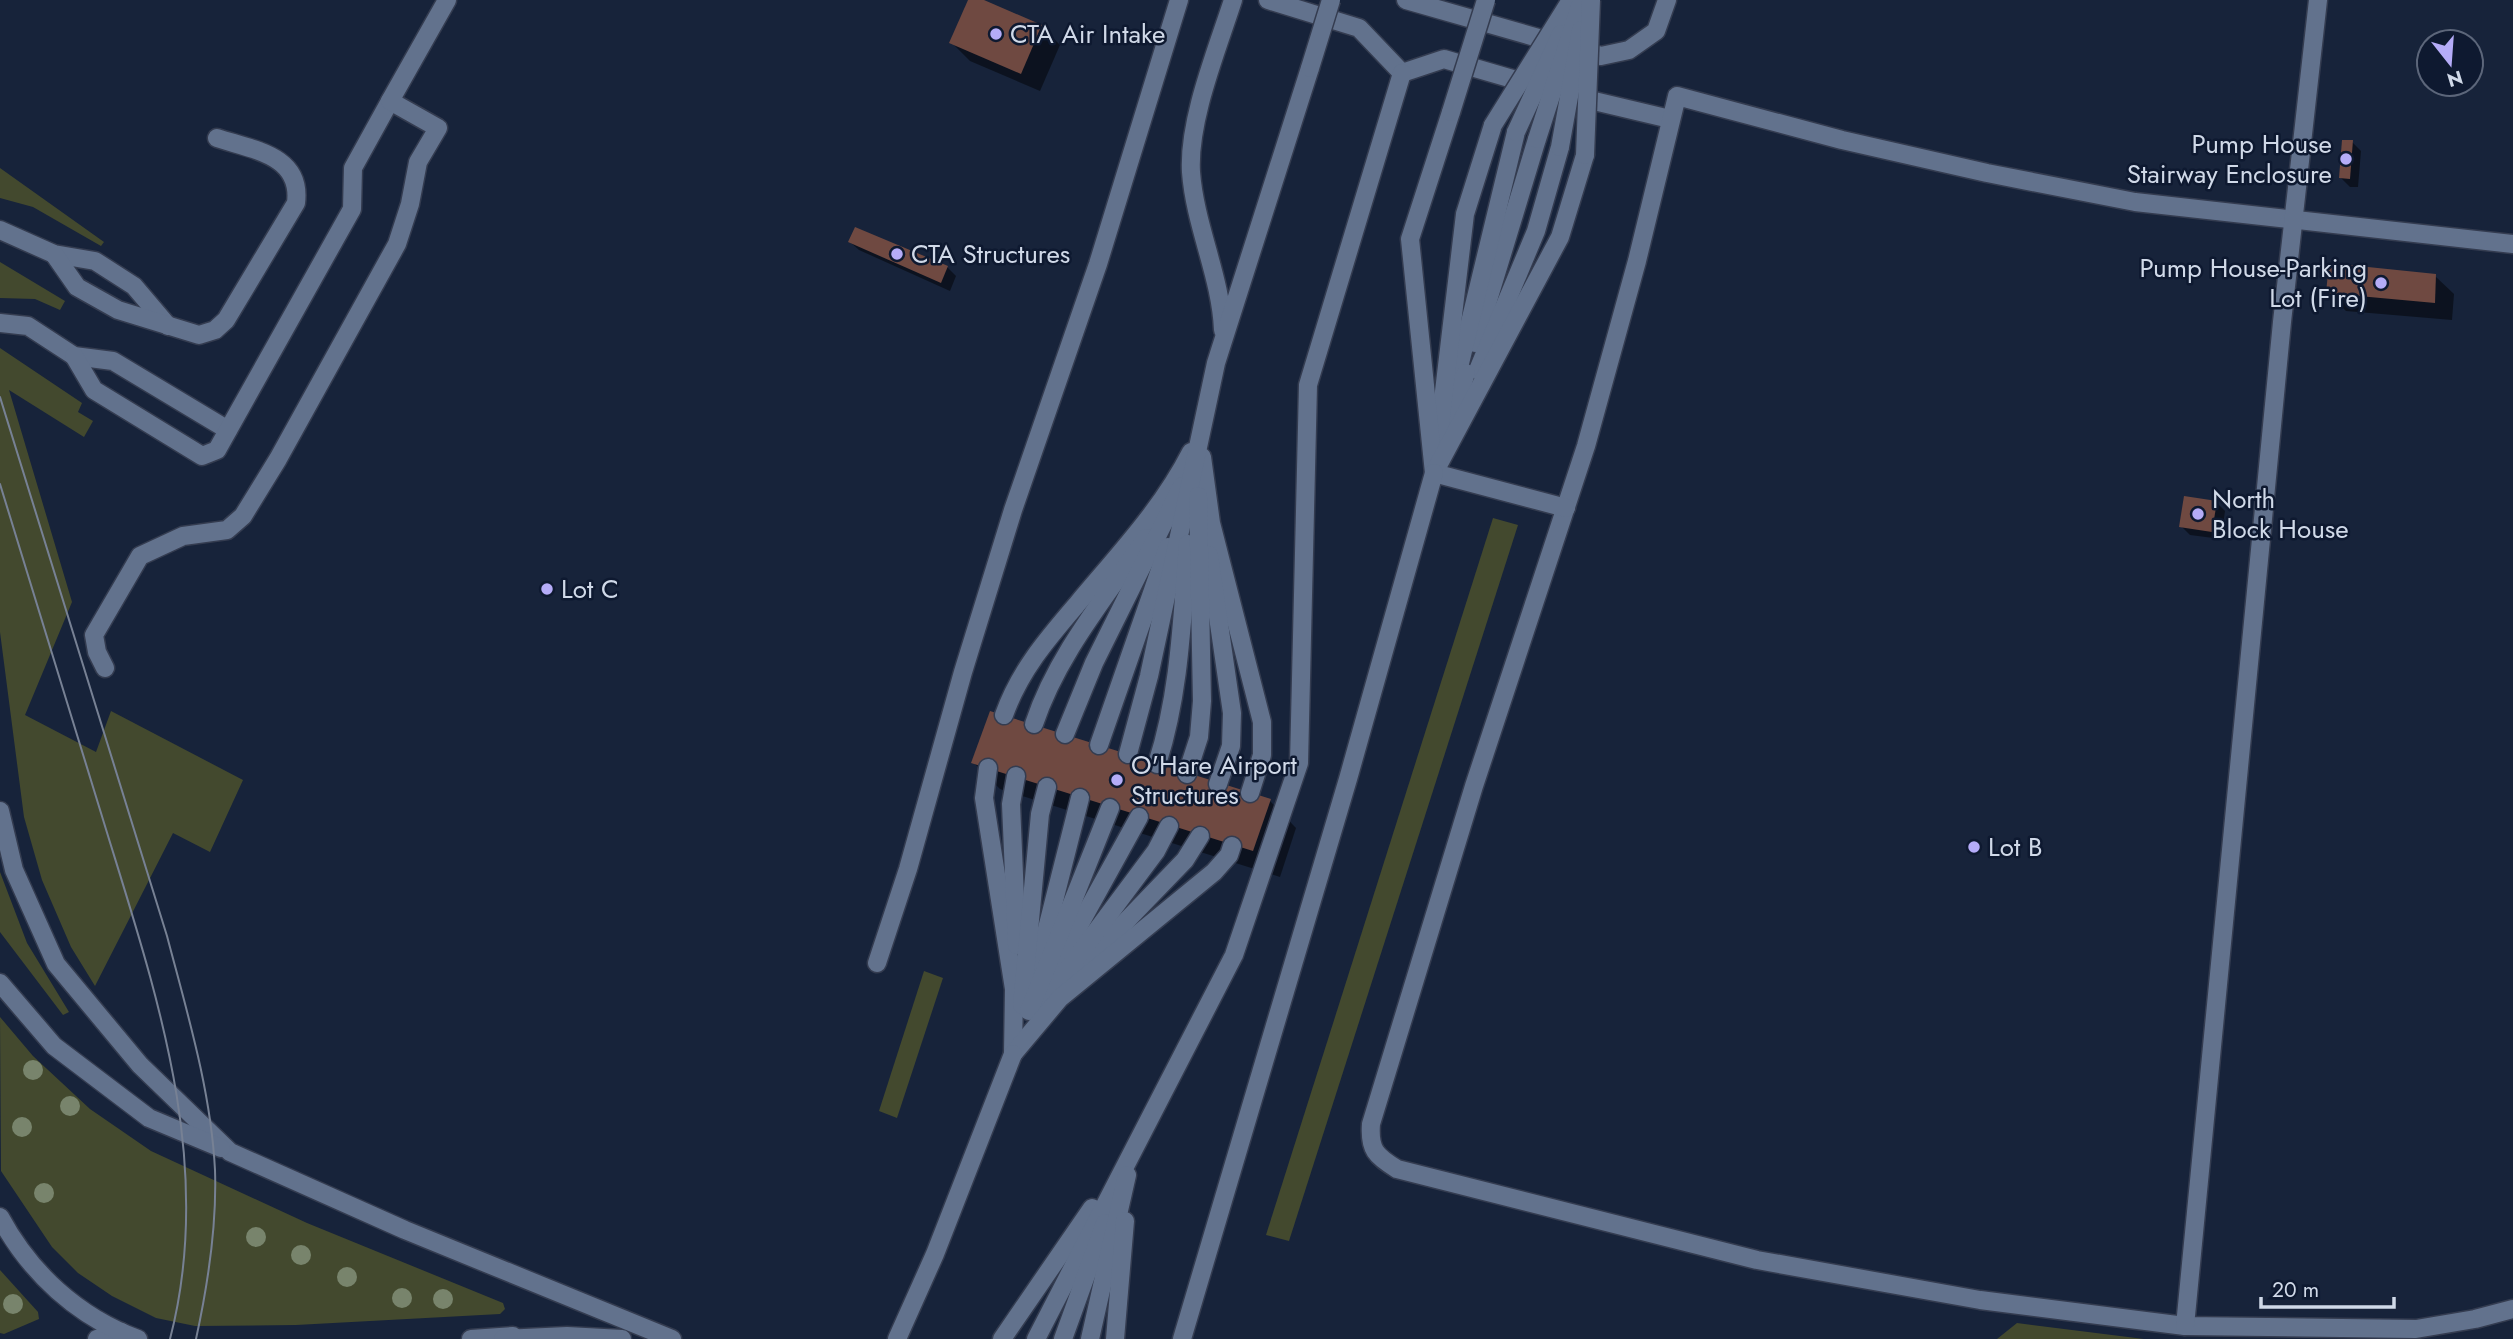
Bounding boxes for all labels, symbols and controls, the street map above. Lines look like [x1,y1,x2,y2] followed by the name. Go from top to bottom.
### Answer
[1010,15,1165,53] place label: CTA Air Intake
[988,26,1004,42] marker: CTA Air Intake
[2415,28,2485,98] north arrow
[2444,64,2466,94] text: N
[2127,125,2332,193] place label: Pump House Stairway Enclosure
[2338,151,2354,167] marker: Pump House Stairway Enclosure
[911,235,1070,273] place label: CTA Structures
[889,246,905,262] marker: CTA Structures
[2139,249,2367,317] place label: Pump House-Parking Lot (Fire)
[2373,275,2389,291] marker: Pump House-Parking Lot (Fire)
[2212,480,2349,548] place label: North Block House
[2190,506,2206,522] marker: North Block House
[561,570,619,608] place label: Lot C
[539,581,555,597] marker: Lot C
[1131,746,1298,814] place label: O'Hare Airport Structures
[1109,772,1125,788] marker: O'Hare Airport Structures
[1988,828,2042,866] place label: Lot B
[1966,839,1982,855] marker: Lot B
[2261,1266,2394,1310] scale bar
[2272,1275,2319,1305] text: 20 m

